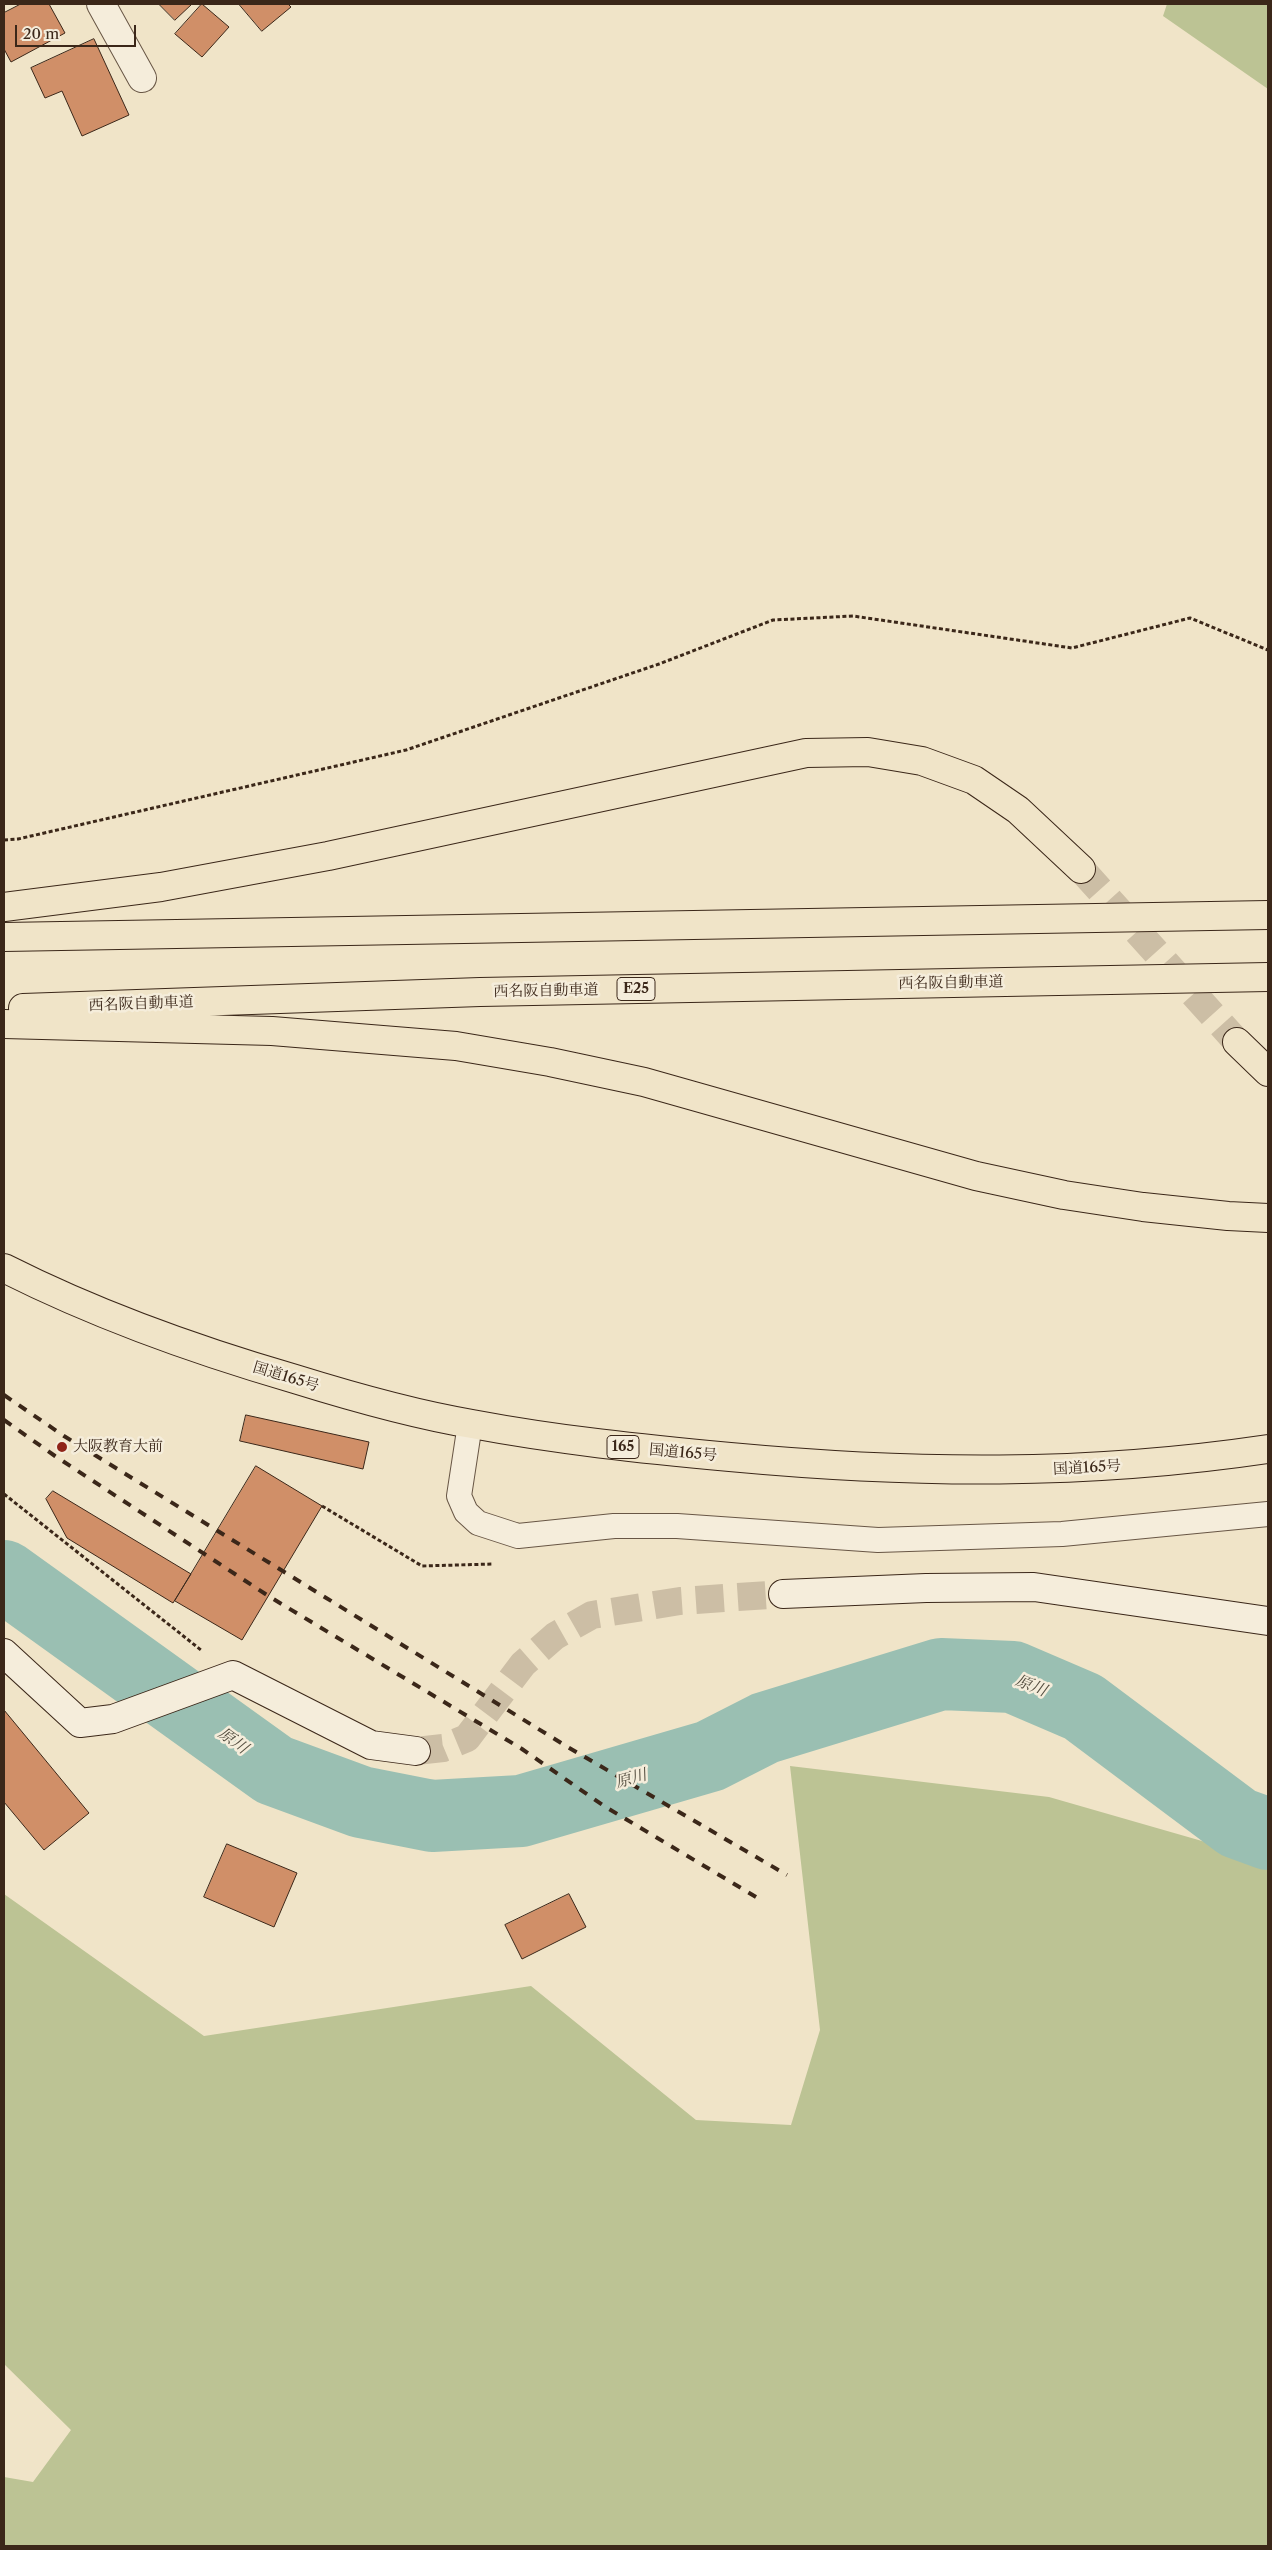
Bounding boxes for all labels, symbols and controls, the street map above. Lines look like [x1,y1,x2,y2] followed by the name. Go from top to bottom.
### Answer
[18,15,139,47] scale bar
[23,24,59,43] text: 20 m
[898,973,1004,993] street label: 西名阪自動車道
[617,978,655,1001] road number: E25
[493,981,599,1001] street label: 西名阪自動車道
[88,993,194,1015] street label: 西名阪自動車道
[251,1358,321,1396] street label: 国道165号
[607,1435,639,1458] road number: 165
[73,1438,163,1456] place label: 大阪教育大前
[55,1440,69,1454] marker: 大阪教育大前
[648,1441,718,1465] street label: 国道165号
[1052,1457,1122,1479] street label: 国道165号
[1013,1671,1049,1701] water label: 原川
[214,1724,252,1758] water label: 原川
[613,1765,649,1793] water label: 原川

